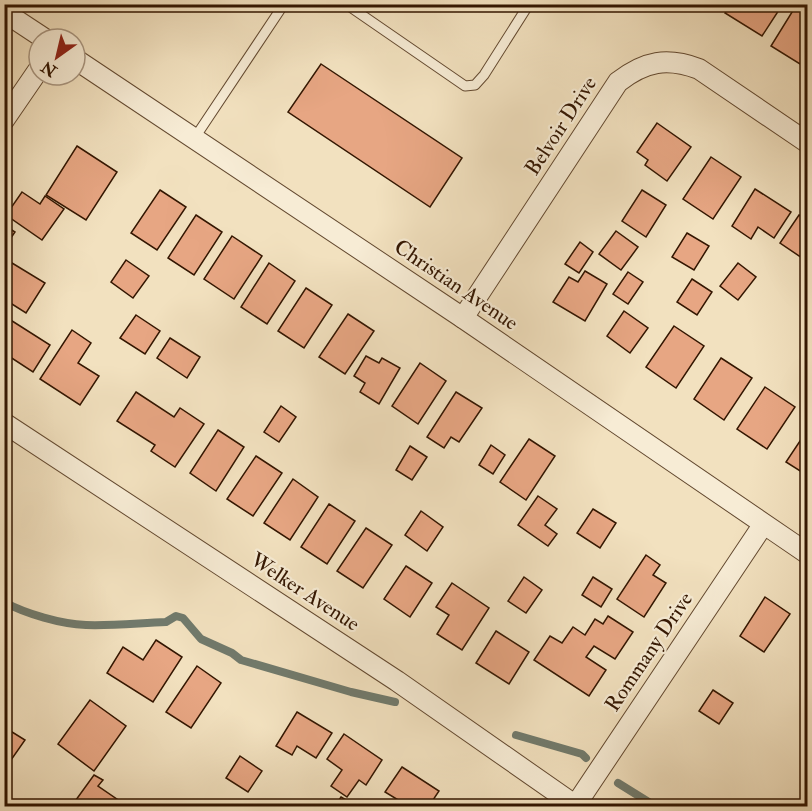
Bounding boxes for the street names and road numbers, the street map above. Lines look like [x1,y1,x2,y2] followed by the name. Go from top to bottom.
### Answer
[519,71,603,181] street label: Belvoir Drive
[389,234,523,337] street label: Christian Avenue
[244,546,365,638] street label: Welker Avenue
[599,587,699,717] street label: Rommany Drive

